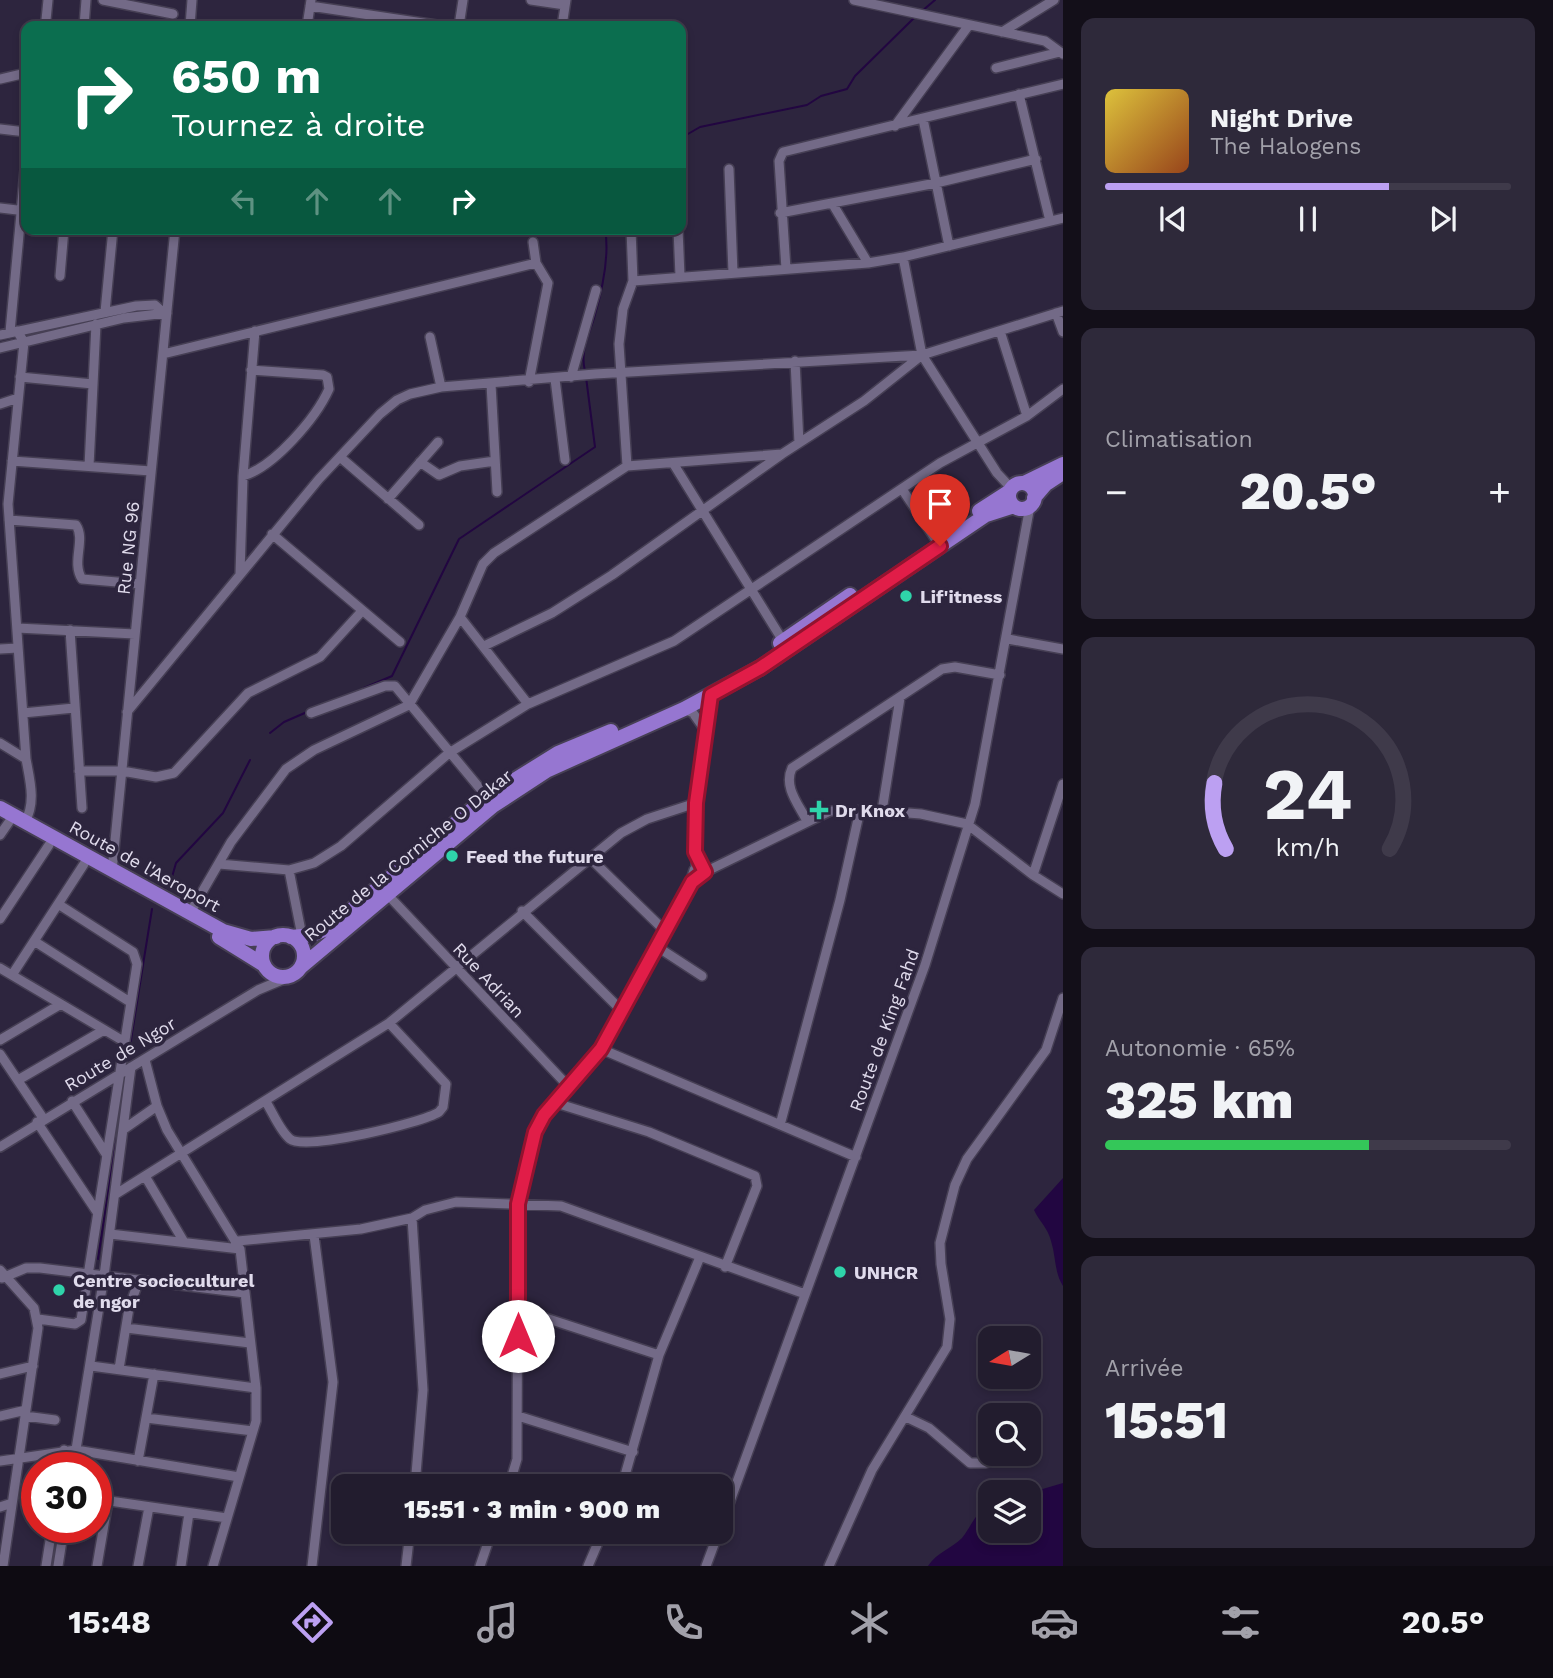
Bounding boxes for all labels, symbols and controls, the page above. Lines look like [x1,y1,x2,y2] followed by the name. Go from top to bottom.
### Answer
[171,47,321,105] text: 650 m
[56,49,147,140] icon: right
[1210,103,1353,133] text: Night Drive
[171,106,426,144] text: Tournez à droite
[1210,133,1361,160] text: The Halogens
[225,182,263,220] icon: left
[298,182,336,220] icon: ahead
[371,182,409,220] icon: ahead
[444,182,482,220] icon: right
[1154,200,1192,238] icon: previous
[1289,200,1327,238] icon: pause
[1424,200,1462,238] icon: next
[1105,426,1253,453] text: Climatisation
[1239,461,1377,522] text: 20.5°
[1105,470,1128,514] text: −
[1488,470,1511,514] text: +
[910,474,970,546] pin
[921,485,959,523] icon: arrive
[113,500,143,596] street label: Rue NG 96
[920,586,1003,607] place label: Lif'itness
[898,588,914,604] marker: Lif'itness
[1263,751,1353,837] text: 24
[300,765,516,945] street label: Route de la Corniche O Dakar
[809,800,829,820] marker: Dr Knox
[835,800,905,821] place label: Dr Knox
[66,816,225,916] street label: Route de l'Aeroport
[1276,833,1340,862] text: km/h
[466,846,604,867] place label: Feed the future
[444,848,460,864] marker: Feed the future
[449,938,529,1022] street label: Rue Adrian
[845,946,923,1114] street label: Route de King Fahd
[61,1013,179,1095] street label: Route de Ngor
[1105,1035,1295,1062] text: Autonomie · 65%
[1105,1070,1294,1131] text: 325 km
[854,1262,919,1283] place label: UNHCR
[832,1264,848,1280] marker: UNHCR
[73,1270,254,1312] place label: Centre socioculturel de ngor
[51,1282,67,1298] marker: Centre socioculturel de ngor
[481,1299,555,1373] position arrow
[978,1326,1041,1390] north arrow
[978,1326,1041,1543] map controls
[1105,1355,1184,1382] text: Arrivée
[1105,1390,1228,1451] text: 15:51
[978,1403,1041,1466] button: search
[21,1452,112,1543] speed limit sign: 30
[978,1480,1041,1543] button: layers
[404,1494,660,1524] text: 15:51 · 3 min · 900 m
[288,1598,337,1647] icon: directions
[473,1598,522,1647] icon: music
[659,1598,708,1647] icon: phone
[845,1598,894,1647] icon: climate
[1030,1598,1079,1647] icon: car
[1216,1598,1265,1647] icon: filters
[68,1603,151,1641] text: 15:48
[1401,1603,1485,1641] text: 20.5°

